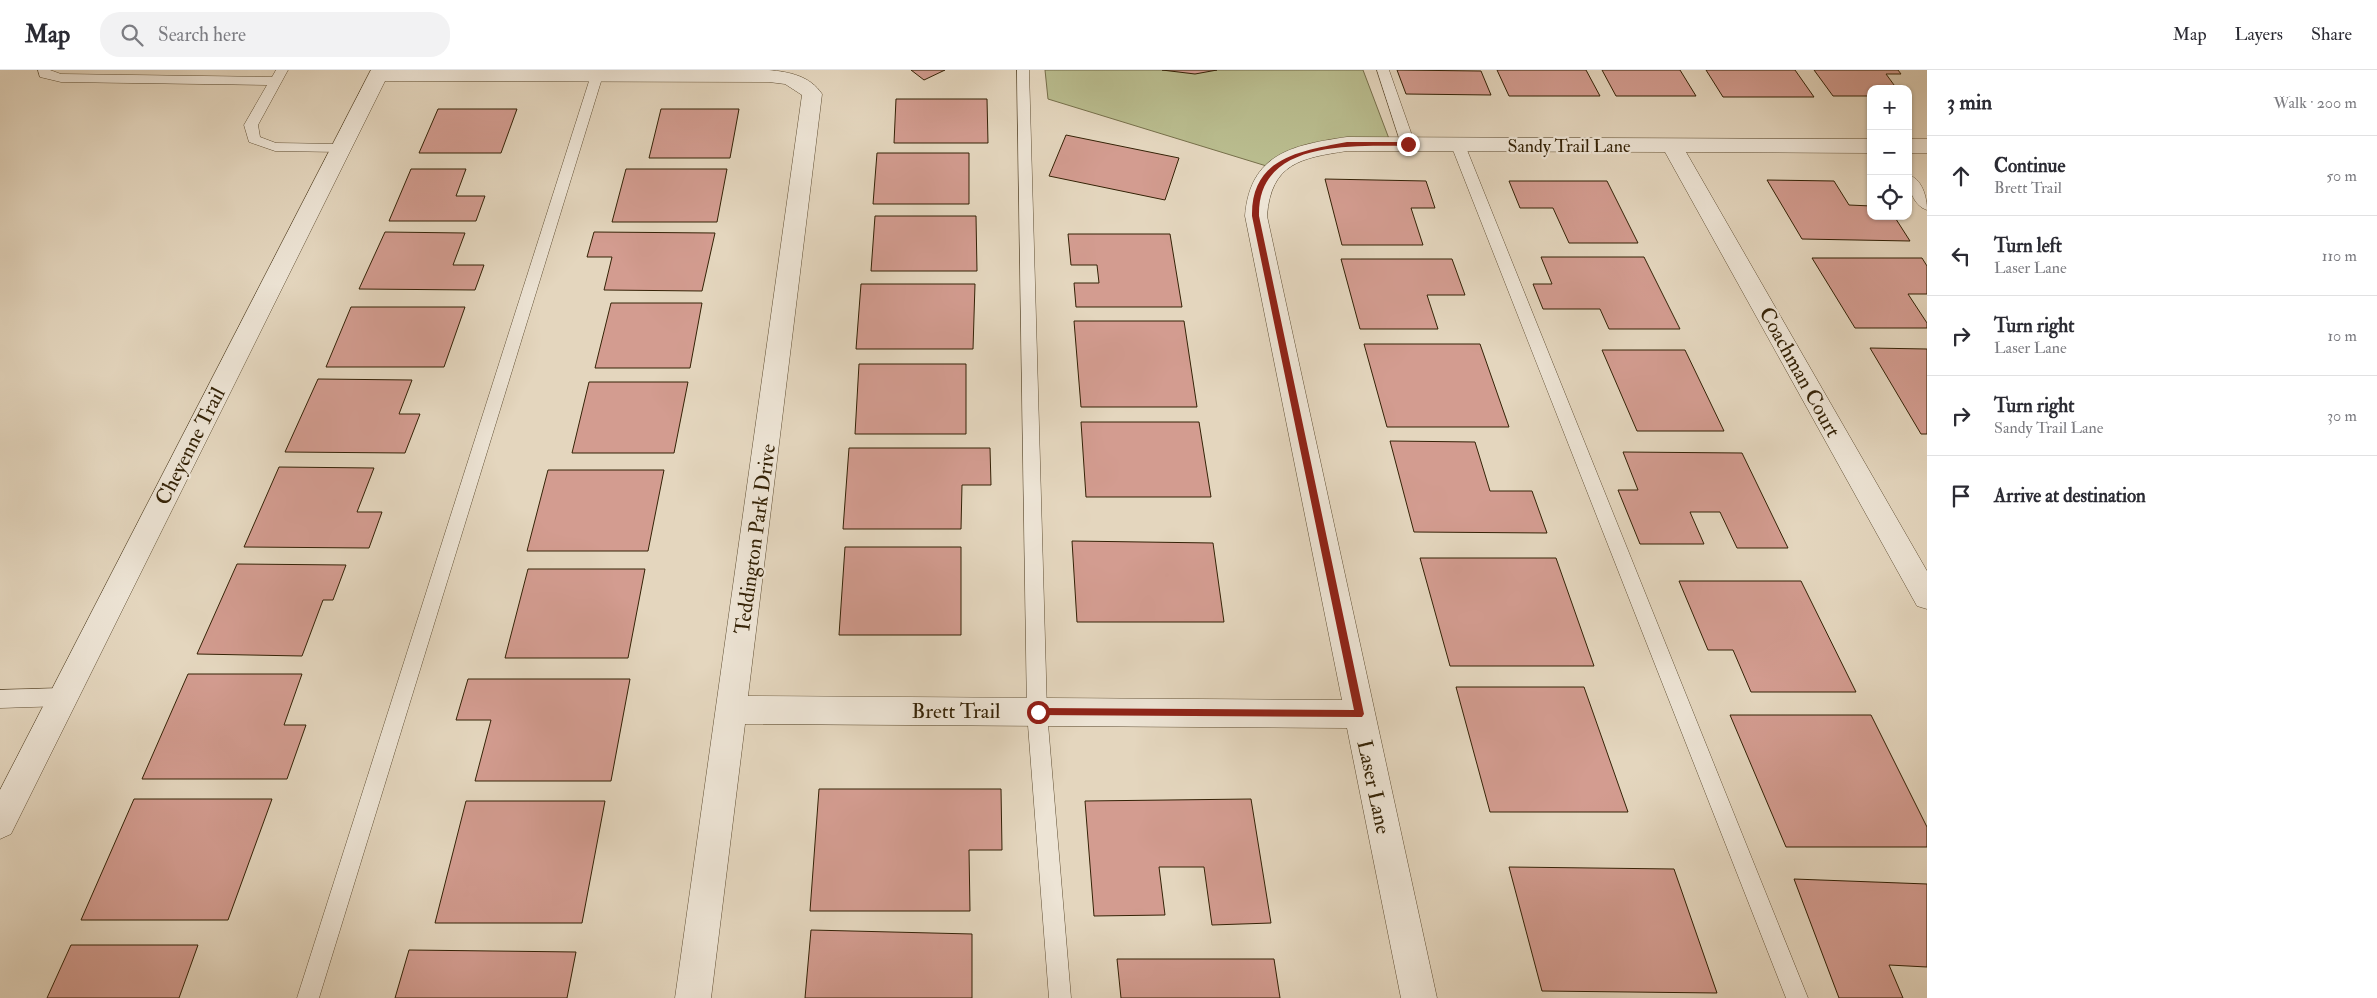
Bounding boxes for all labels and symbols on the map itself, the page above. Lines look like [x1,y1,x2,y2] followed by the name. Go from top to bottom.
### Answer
[1397,133,1420,156] route end
[1507,135,1631,158] street label: Sandy Trail Lane
[1753,302,1847,442] street label: Coachman Court
[149,382,232,510] street label: Cheyenne Trail
[729,442,782,636] street label: Teddington Park Drive
[912,698,1001,725] street label: Brett Trail
[1027,701,1050,724] route start
[1350,738,1397,837] street label: Laser Lane

